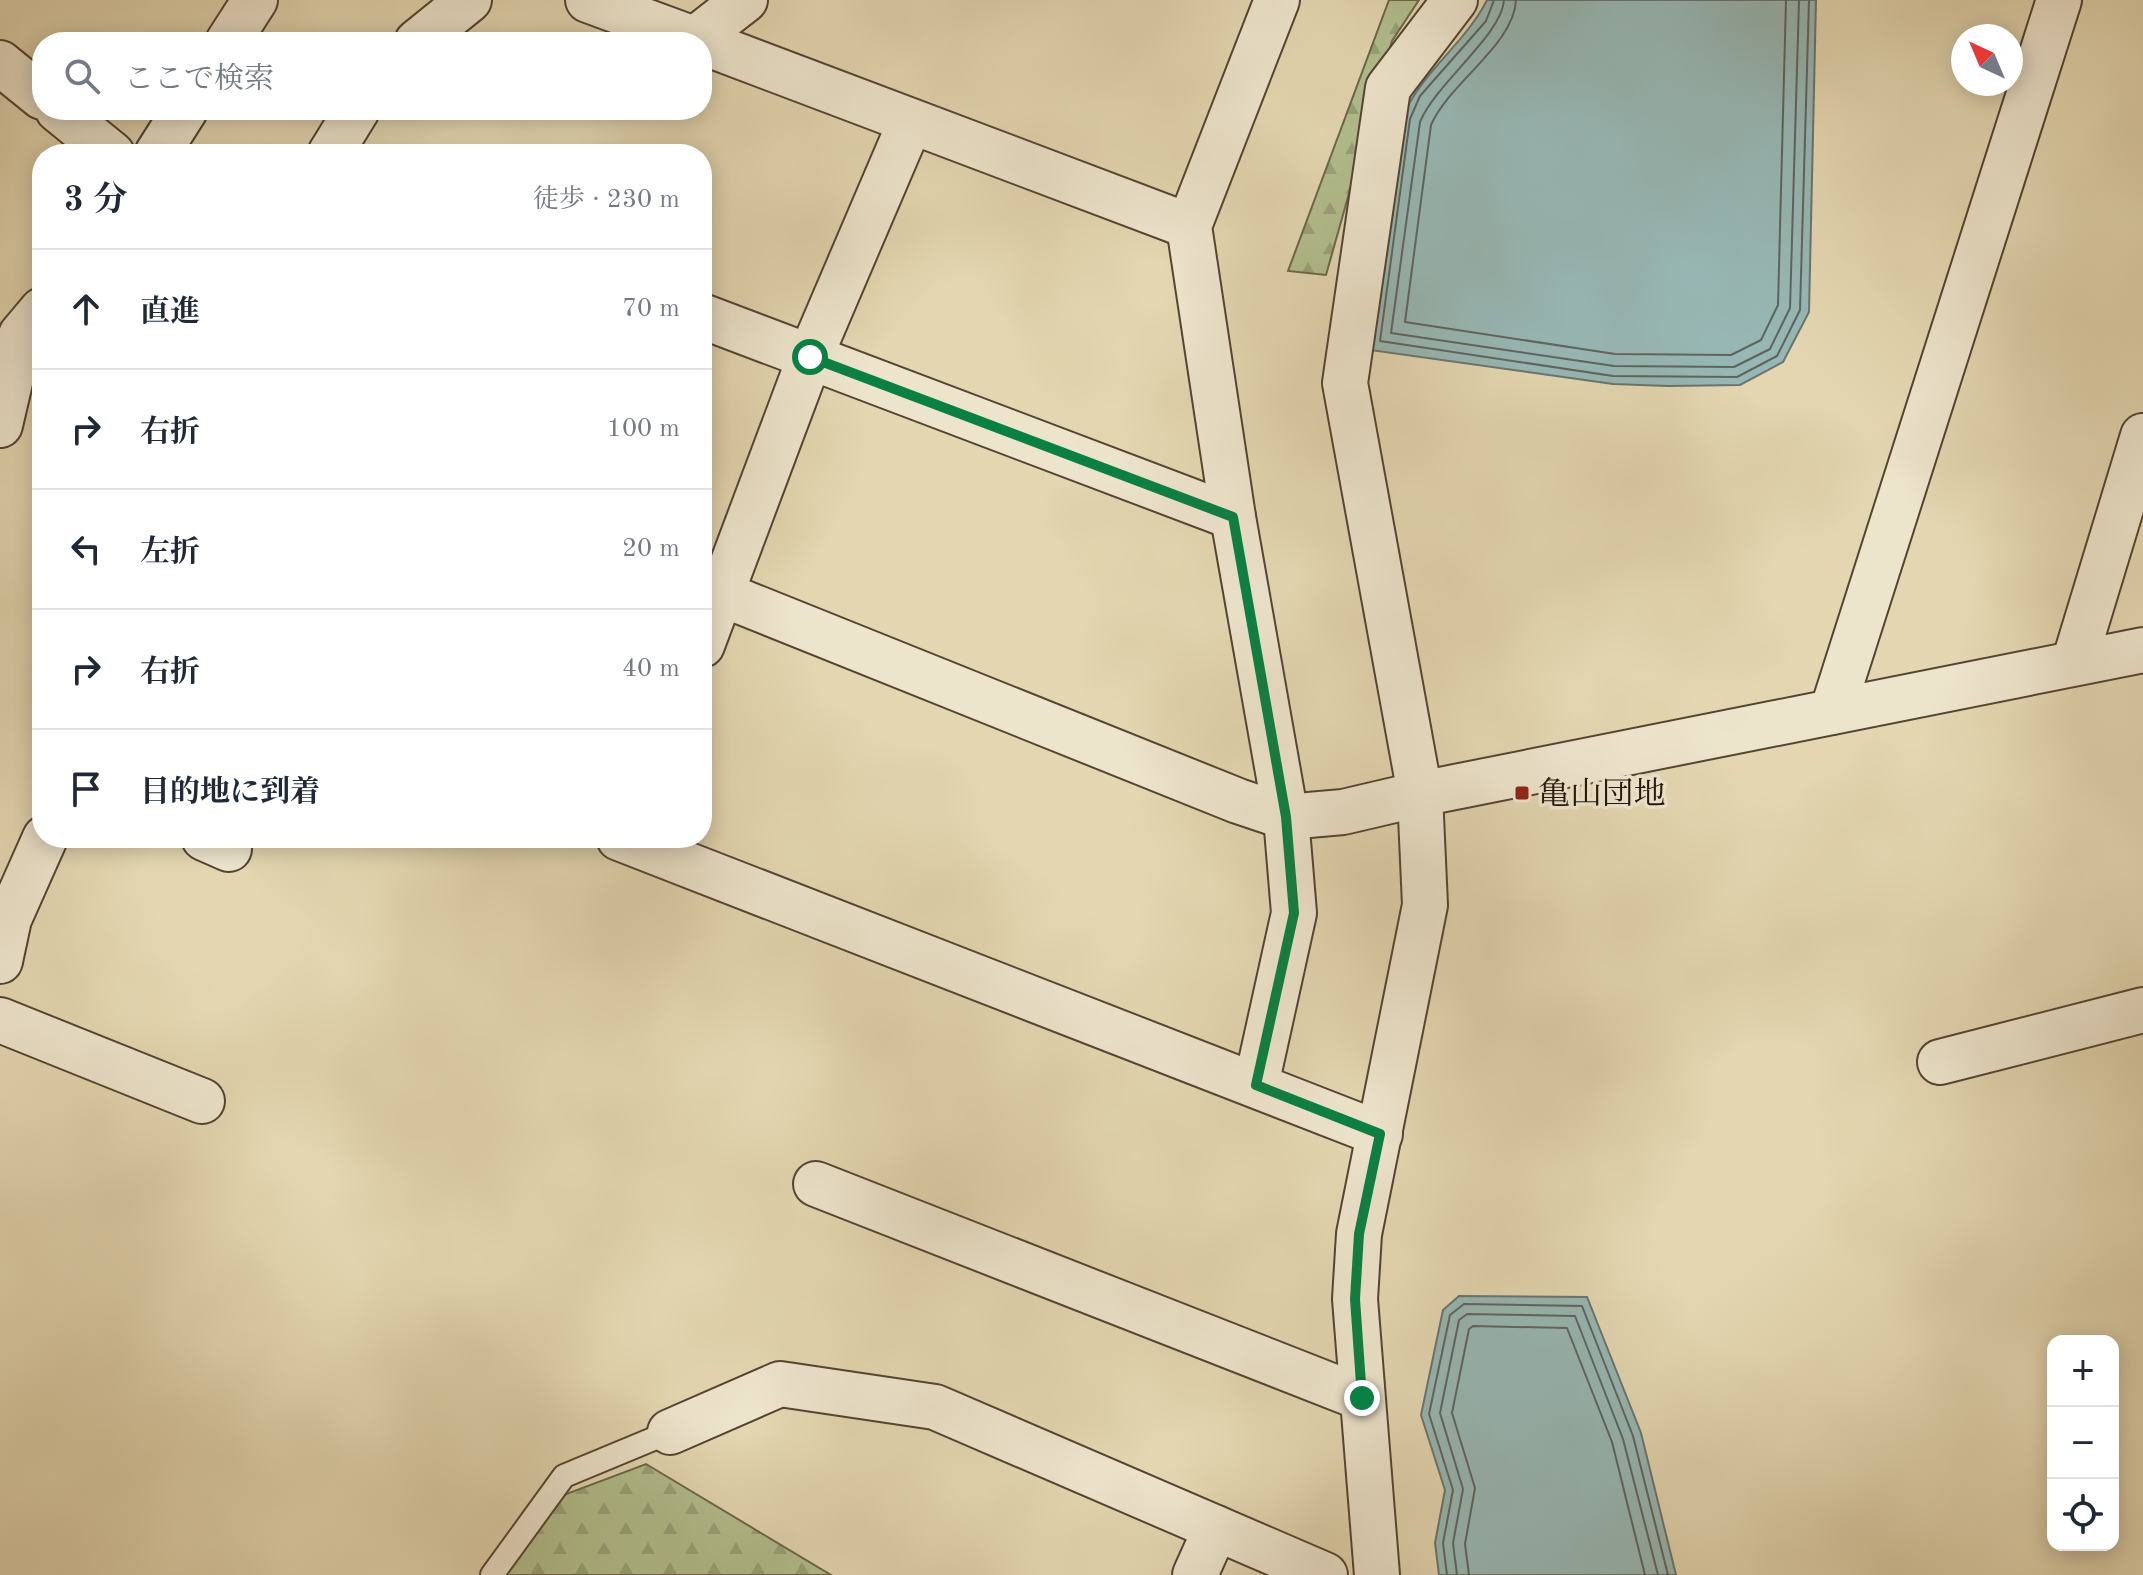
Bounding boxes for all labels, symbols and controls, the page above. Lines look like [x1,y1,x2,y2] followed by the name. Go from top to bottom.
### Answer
[1951,24,2023,96] north arrow
[32,32,712,120] search box
[60,54,104,98] icon: search
[124,65,274,95] text: ここで検索
[64,184,127,218] text: 3 分
[533,187,680,213] text: 徒歩 · 230 m
[64,287,108,331] icon: ahead
[622,296,680,322] text: 70 m
[140,298,200,328] text: 直進
[792,339,828,375] route start
[64,407,108,451] icon: right
[607,416,680,442] text: 100 m
[140,418,200,448] text: 右折
[64,527,108,571] icon: left
[622,536,680,562] text: 20 m
[140,538,200,568] text: 左折
[64,647,108,691] icon: right
[622,656,680,682] text: 40 m
[140,658,200,688] text: 右折
[64,767,108,811] icon: arrive
[1538,777,1666,812] place label: 亀山団地
[140,778,320,808] text: 目的地に到着
[1513,784,1531,802] marker: 亀山団地
[2047,1335,2119,1551] map controls
[2047,1335,2119,1407] button: +
[1344,1380,1380,1416] route end
[2047,1407,2119,1479] button: −
[2047,1479,2119,1551] button: locate

